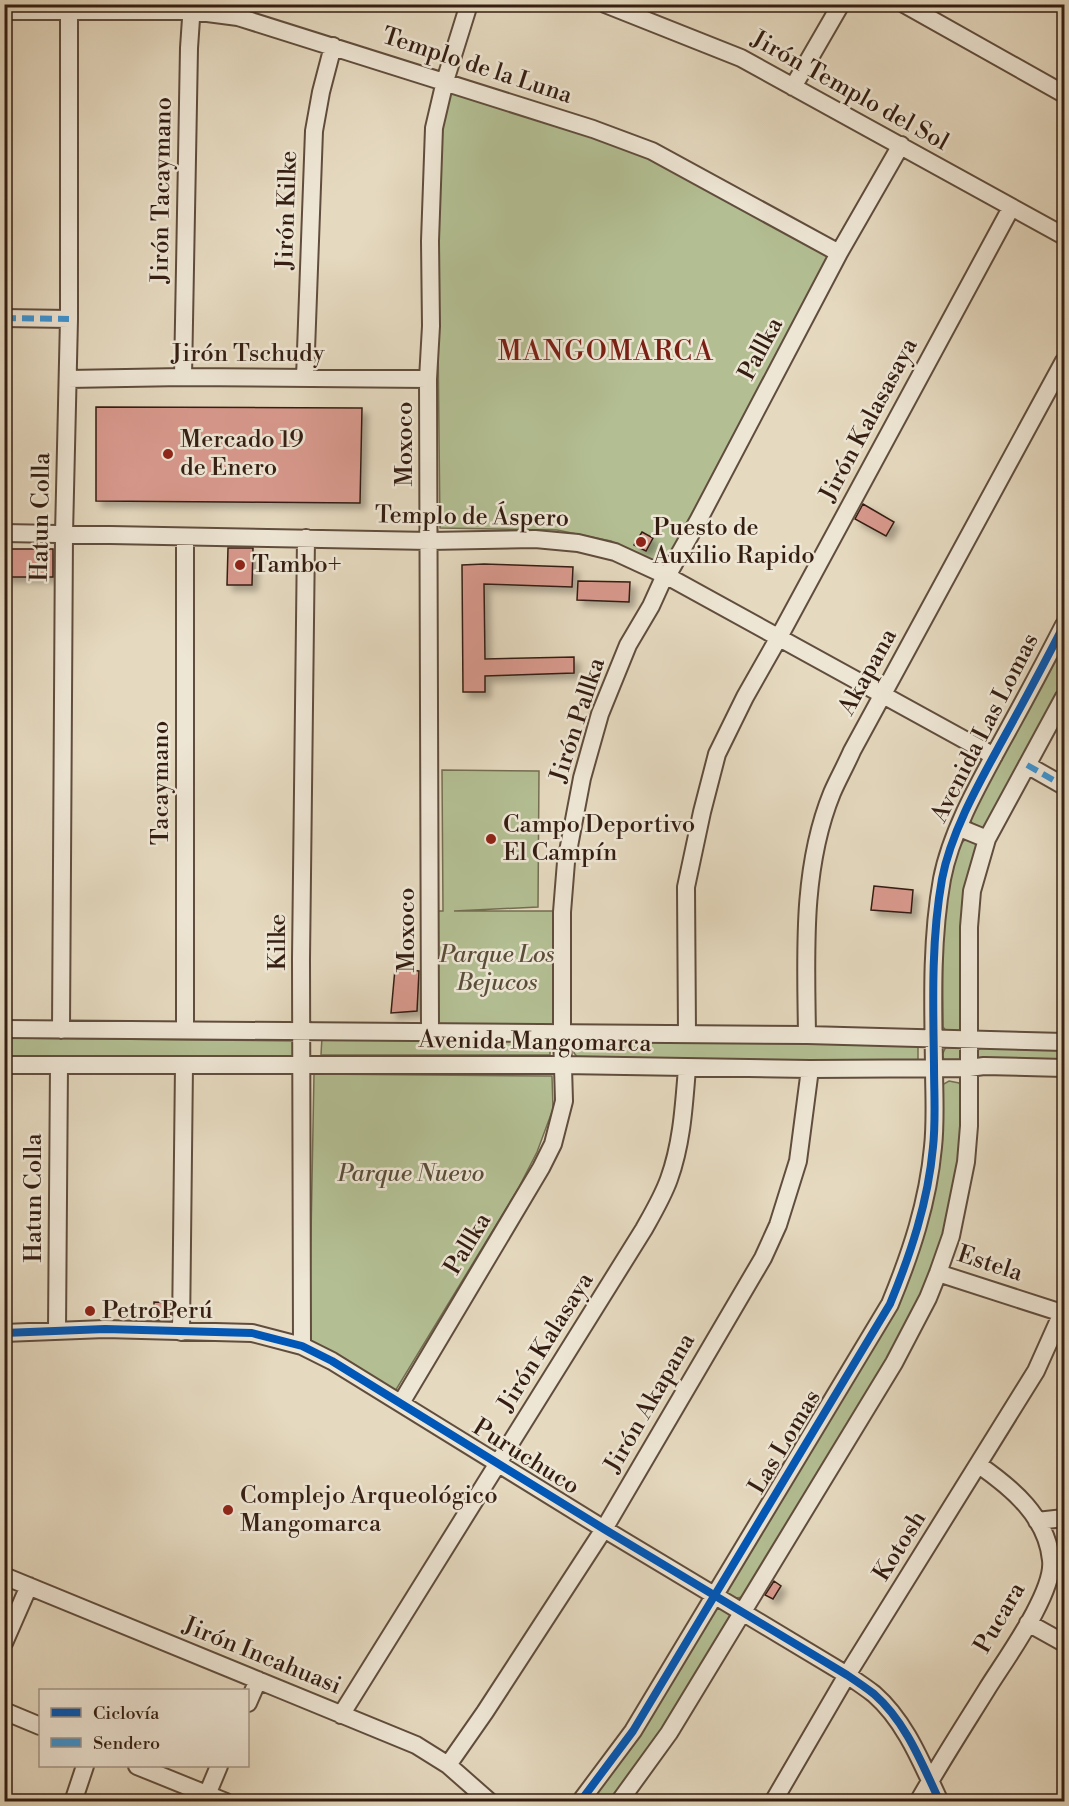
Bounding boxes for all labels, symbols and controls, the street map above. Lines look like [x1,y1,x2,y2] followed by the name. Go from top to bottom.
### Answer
[378,21,577,111] street label: Templo de la Luna
[745,24,954,158] street label: Jirón Templo del Sol
[145,97,179,284] street label: Jirón Tacaymano
[270,150,304,271] street label: Jirón Kilke
[732,312,790,386] street label: Pallka
[813,333,925,508] street label: Jirón Kalasasaya
[498,335,714,369] district label: MANGOMARCA
[170,339,325,369] street label: Jirón Tschudy
[390,402,420,486] street label: Moxoco
[180,425,304,483] place label: Mercado 19 de Enero
[161,447,175,461] marker: Mercado 19 de Enero
[25,451,57,582] street label: Hatun Colla
[375,499,569,534] street label: Templo de Áspero
[652,513,815,571] place label: Puesto de Auxilio Rapido
[634,535,648,549] marker: Puesto de Auxilio Rapido
[252,550,342,580] place label: Tambo+
[233,558,247,572] marker: Tambo+
[832,623,904,721] street label: Akapana
[924,628,1046,829] street label: Avenida Las Lomas
[544,653,612,787] street label: Jirón Pallka
[146,721,176,845] street label: Tacaymano
[503,810,695,868] place label: Campo Deportivo El Campín
[484,832,498,846] marker: Campo Deportivo El Campín
[392,888,422,972] street label: Moxoco
[263,914,293,970] street label: Kilke
[438,940,555,998] park label: Parque Los Bejucos
[417,1025,653,1059] street label: Avenida Mangomarca
[19,1133,49,1263] street label: Hatun Colla
[337,1159,484,1189] park label: Parque Nuevo
[438,1207,499,1280] street label: Pallka
[954,1239,1027,1289] street label: Estela
[491,1266,601,1418] street label: Jirón Kalasaya
[102,1296,213,1326] place label: PetroPerú
[83,1304,97,1318] marker: PetroPerú
[597,1327,702,1479] street label: Jirón Akapana
[742,1384,828,1500] street label: Las Lomas
[467,1412,585,1502] street label: Puruchuco
[240,1481,498,1539] place label: Complejo Arqueológico Mangomarca
[221,1503,235,1517] marker: Complejo Arqueológico Mangomarca
[867,1505,933,1587] street label: Kotosh
[968,1576,1033,1659] street label: Pucara
[178,1610,346,1701] street label: Jirón Incahuasi
[39,1689,249,1767] legend
[93,1702,160,1725] text: Ciclovía
[93,1732,160,1755] text: Sendero

